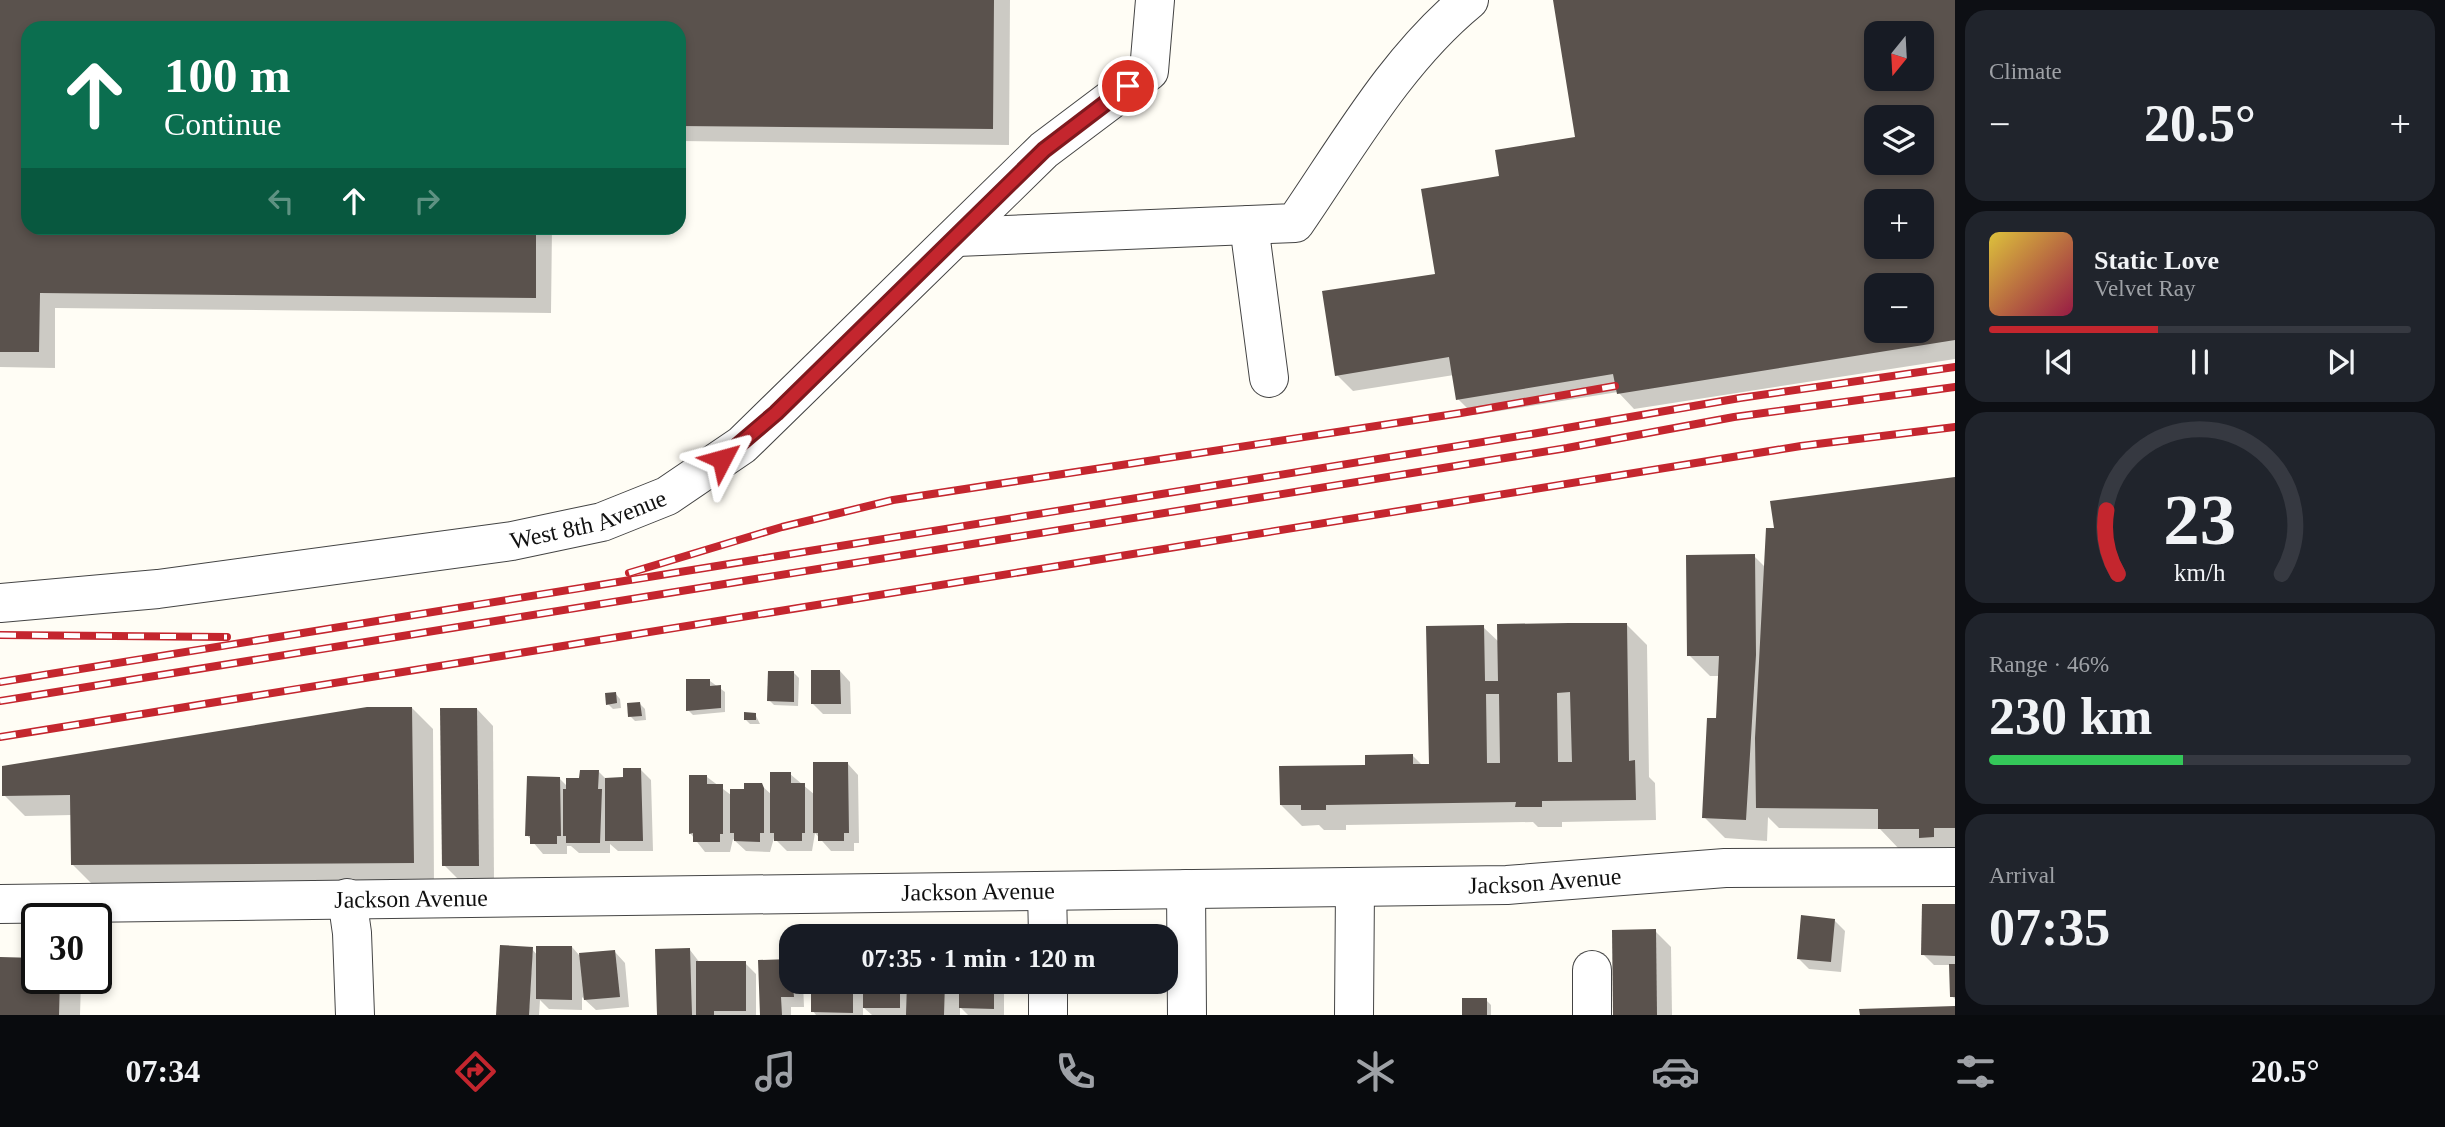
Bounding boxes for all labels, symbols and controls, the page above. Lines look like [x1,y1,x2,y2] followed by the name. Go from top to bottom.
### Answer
[1864,21,1934,91] north arrow
[1864,21,1934,343] map controls
[164,48,291,103] text: 100 m
[49,49,140,140] icon: ahead
[1098,56,1158,116] pin
[1989,59,2062,84] text: Climate
[1109,67,1147,105] icon: arrive
[2144,95,2256,152] text: 20.5°
[1989,103,2010,145] text: −
[2390,103,2411,145] text: +
[1864,105,1934,175] button: layers
[164,106,281,142] text: Continue
[262,182,300,220] icon: left
[335,182,373,220] icon: ahead
[408,182,446,220] icon: right
[1864,189,1934,259] button: +
[2094,246,2219,275] text: Static Love
[1864,273,1934,343] button: −
[2094,276,2196,301] text: Velvet Ray
[2040,343,2078,381] icon: previous
[2181,343,2219,381] icon: pause
[2322,343,2360,381] icon: next
[685,422,759,496] position arrow
[2164,479,2236,560] text: 23
[508,485,670,554] street label: West 8th Avenue
[2174,558,2226,585] text: km/h
[1989,652,2109,677] text: Range · 46%
[1989,688,2152,745] text: 230 km
[1468,863,1622,898] street label: Jackson Avenue
[1989,863,2055,888] text: Arrival
[901,878,1055,906] street label: Jackson Avenue
[334,885,488,913] street label: Jackson Avenue
[1989,899,2110,956] text: 07:35
[21,903,112,994] speed limit sign: 30
[862,944,1096,973] text: 07:35 · 1 min · 120 m
[451,1047,500,1096] icon: directions
[751,1047,800,1096] icon: music
[1051,1047,1100,1096] icon: phone
[1351,1047,1400,1096] icon: climate
[1651,1047,1700,1096] icon: car
[1951,1047,2000,1096] icon: filters
[125,1053,200,1089] text: 07:34
[2251,1053,2319,1089] text: 20.5°

